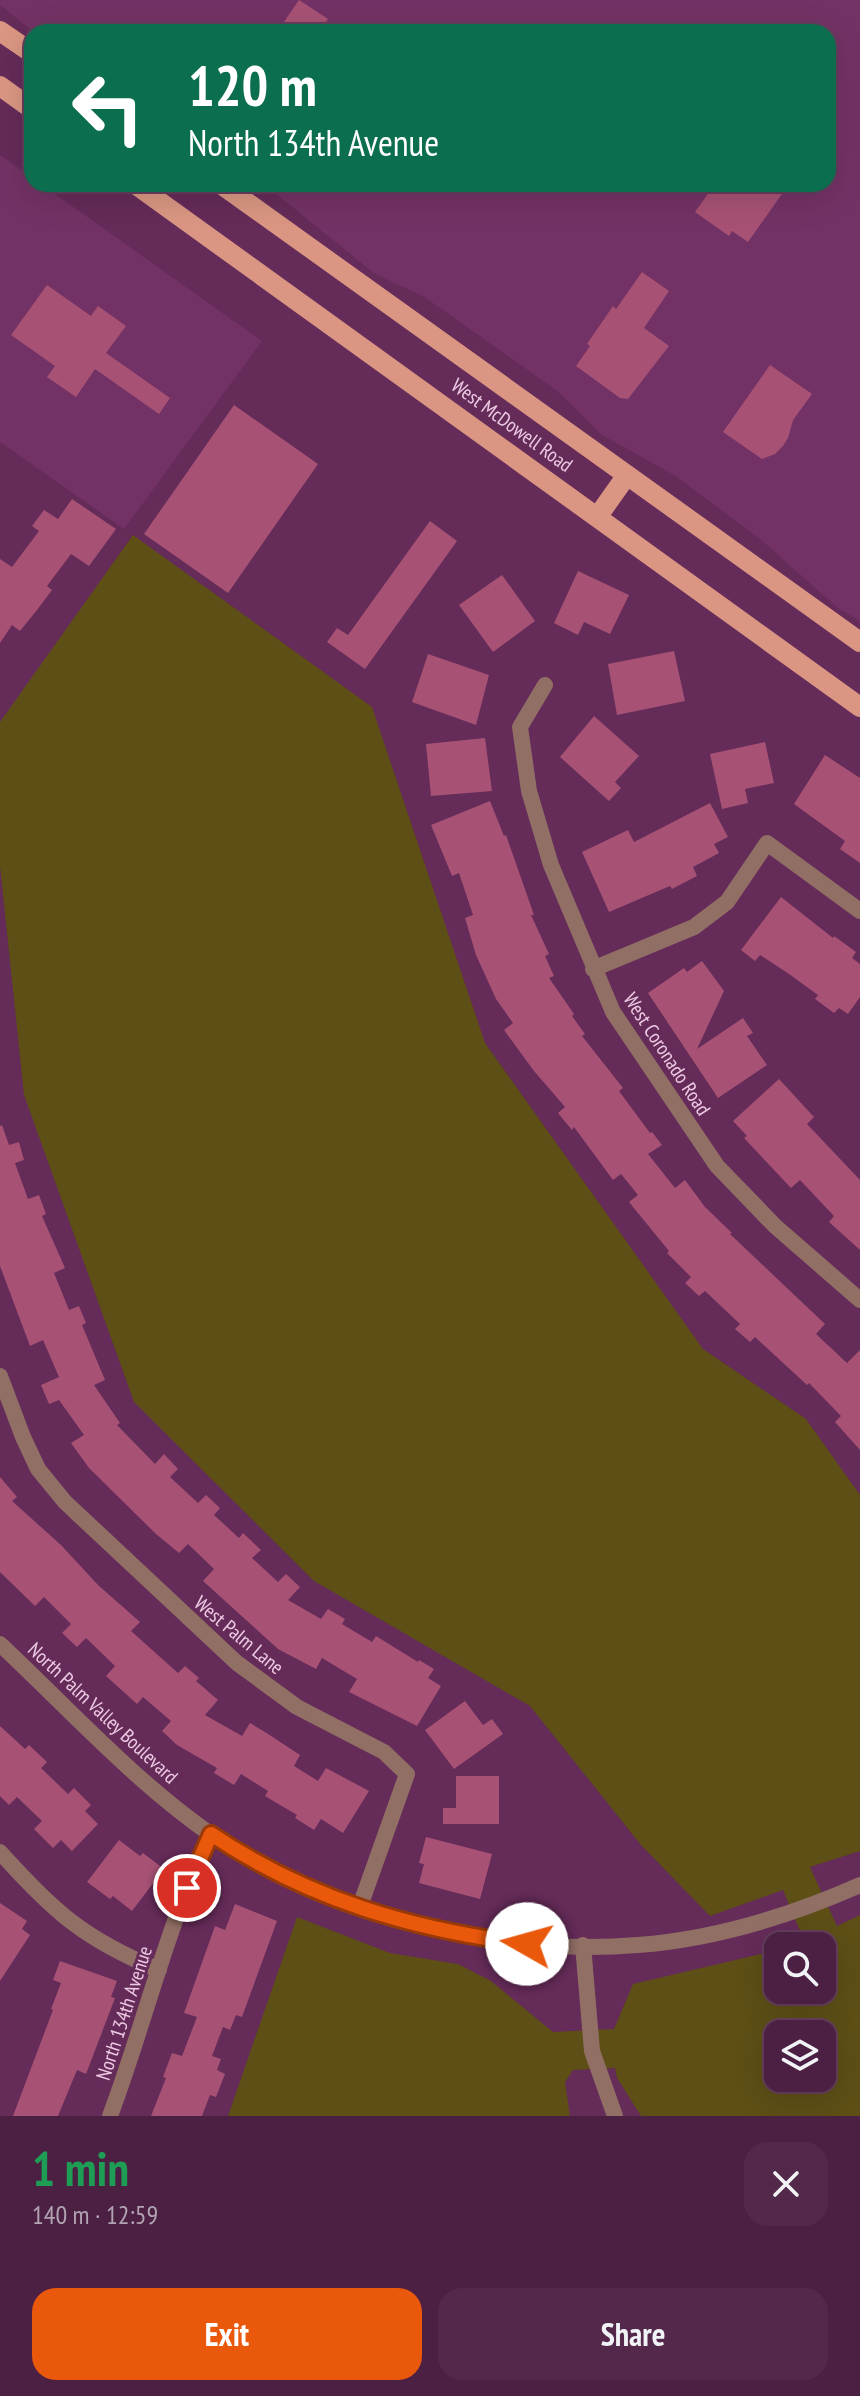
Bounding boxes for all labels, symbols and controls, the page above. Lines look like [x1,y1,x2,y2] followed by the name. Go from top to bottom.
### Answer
[188,49,317,121] text: 120 m
[56,56,160,160] icon: left
[188,119,439,166] text: North 134th Avenue
[446,372,578,478] street label: West McDowell Road
[618,988,716,1120] street label: West Coronado Road
[189,1590,289,1680] street label: West Palm Lane
[22,1637,184,1789] street label: North Palm Valley Boulevard
[153,1854,221,1922] pin
[165,1866,209,1910] icon: arrive
[485,1902,569,1986] position arrow
[764,1932,836,2092] map controls
[764,1932,836,2004] button: search
[90,1943,158,2083] street label: North 134th Avenue
[764,2020,836,2092] button: layers
[32,2137,129,2199] text: 1 min
[744,2142,828,2226] button: close
[32,2198,158,2231] text: 140 m · 12:59
[32,2288,422,2380] button: Exit
[438,2288,828,2380] button: Share

